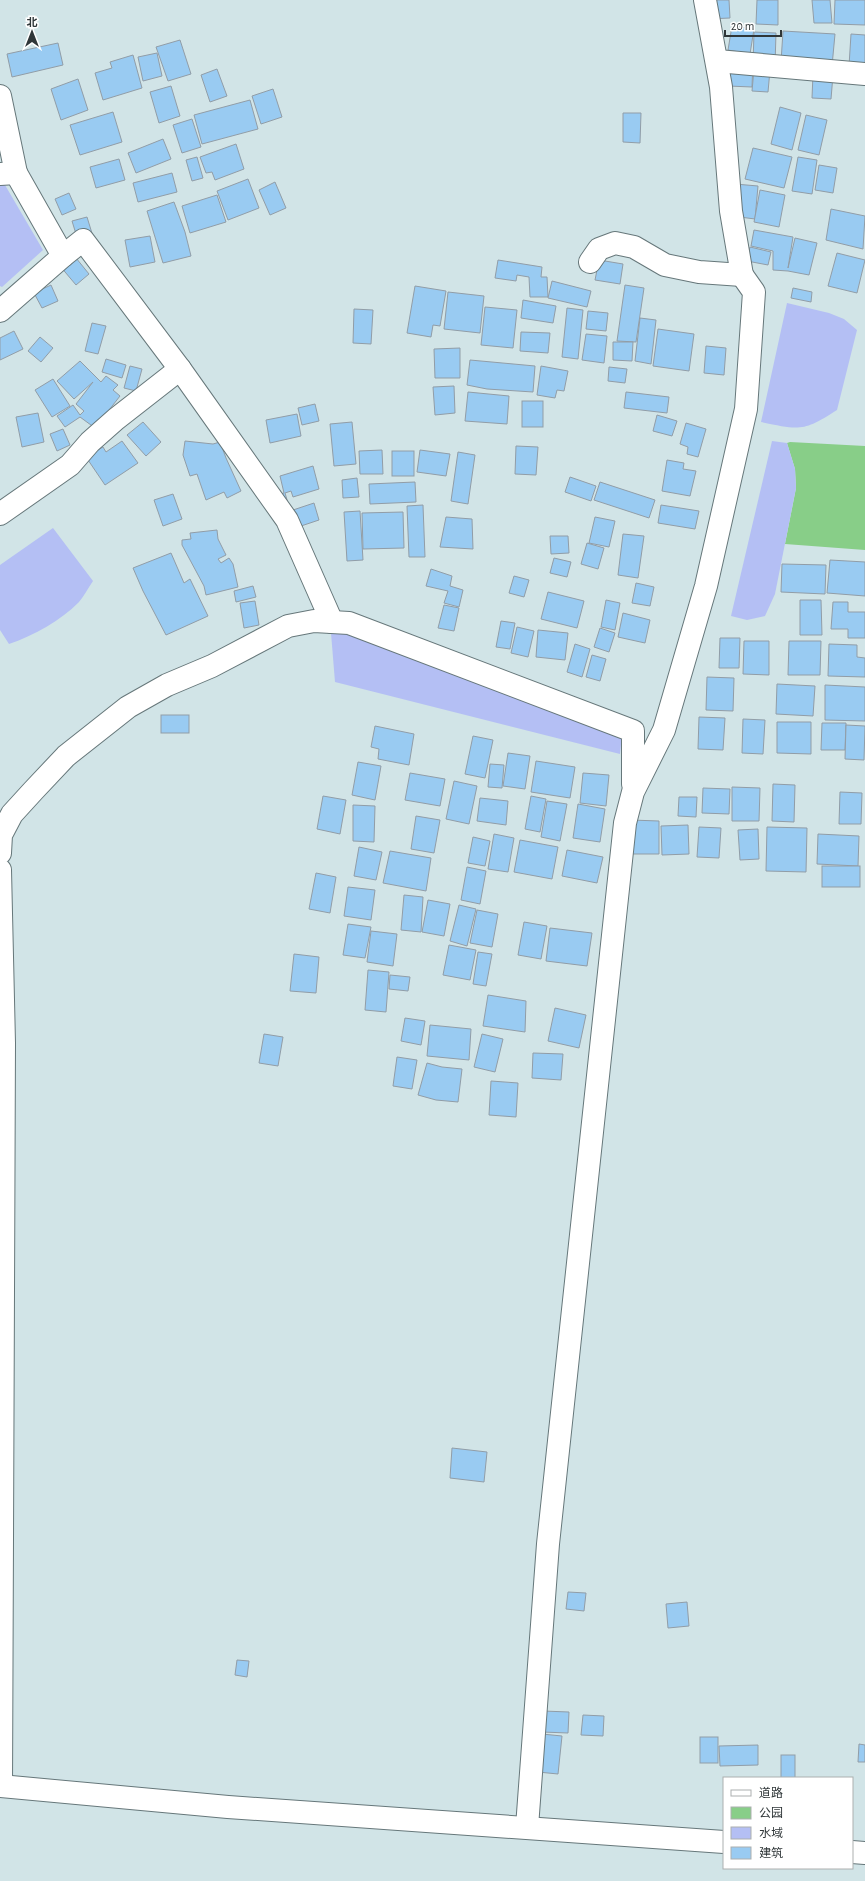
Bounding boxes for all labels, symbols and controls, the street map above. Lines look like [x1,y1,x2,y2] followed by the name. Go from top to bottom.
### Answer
[12,12,52,52] north arrow
[725,12,781,38] scale bar
[27,17,38,28] text: 北
[731,20,754,32] text: 20 m
[723,1777,853,1869] legend
[759,1786,783,1799] text: 道路
[759,1807,783,1819] text: 公园
[759,1827,783,1839] text: 水域
[759,1846,783,1859] text: 建筑

